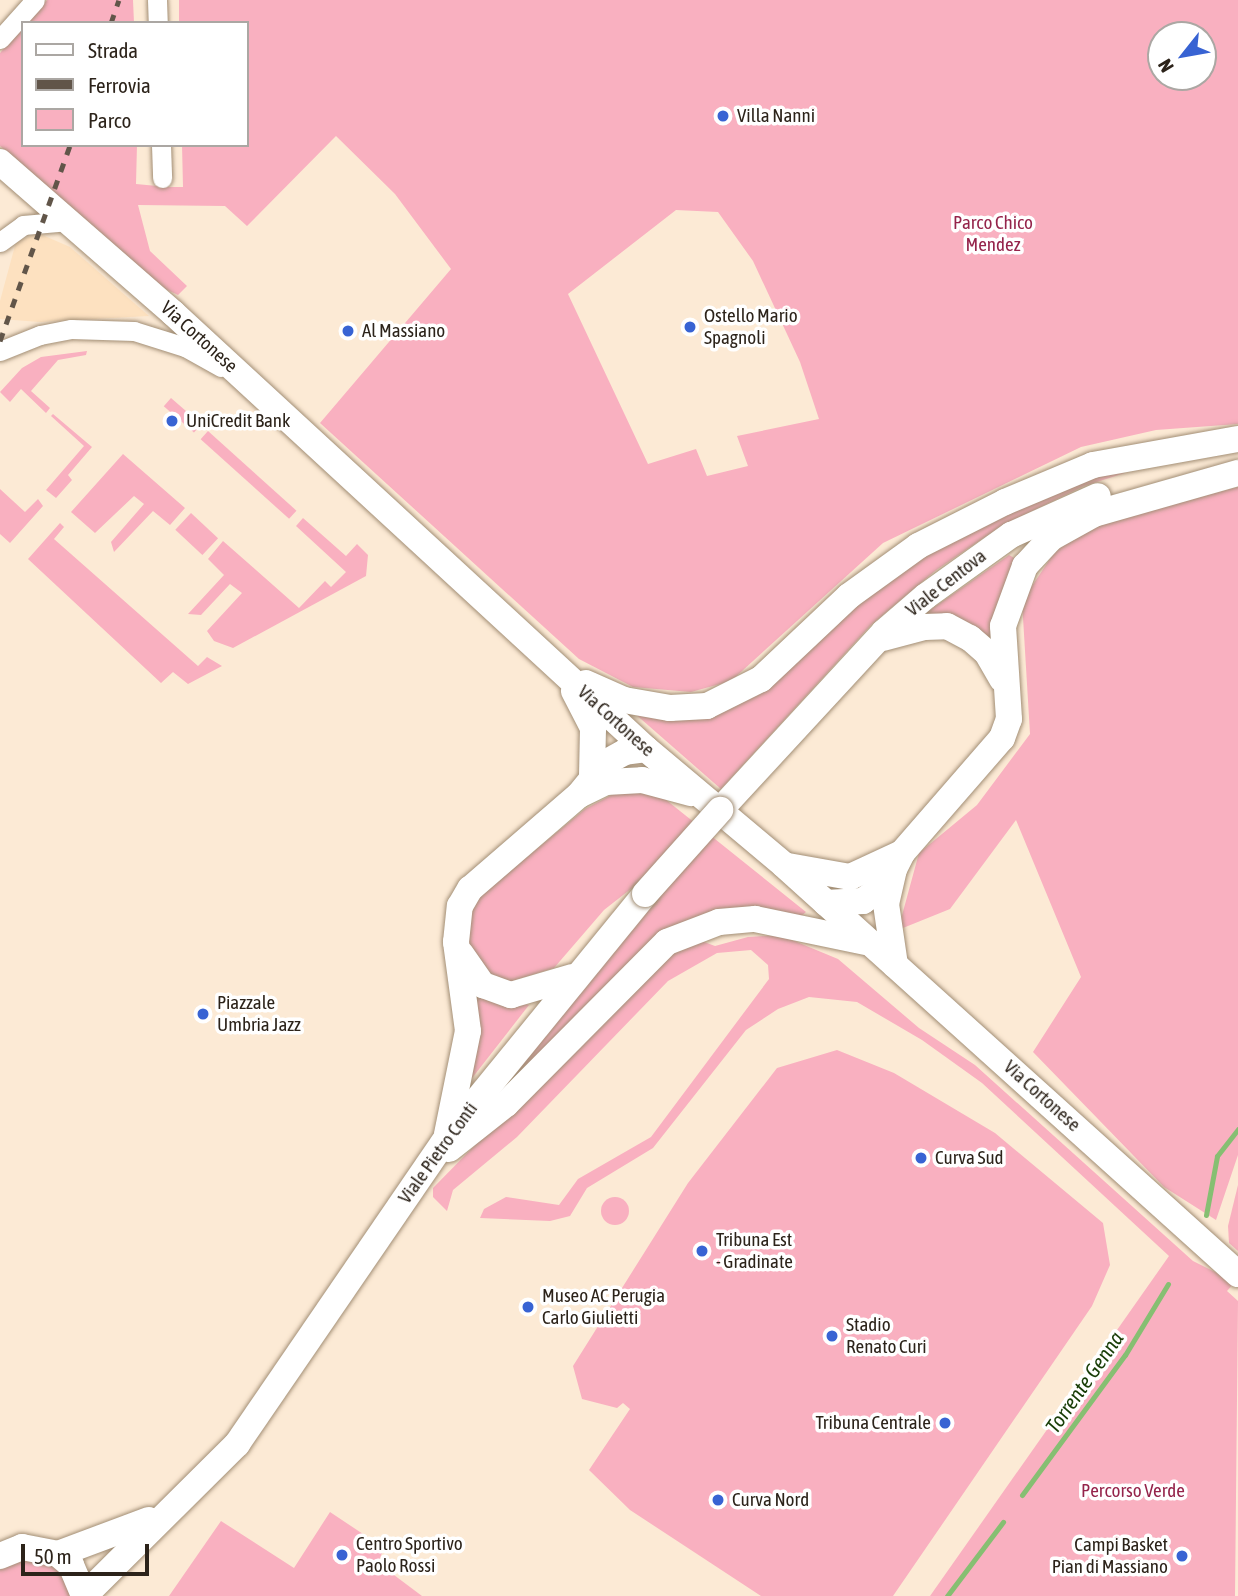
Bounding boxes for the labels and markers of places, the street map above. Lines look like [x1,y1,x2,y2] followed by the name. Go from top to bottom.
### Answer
[737,105,815,127] place label: Villa Nanni
[715,108,731,124] marker: Villa Nanni
[704,305,798,349] place label: Ostello Mario Spagnoli
[682,319,698,335] marker: Ostello Mario Spagnoli
[362,320,445,342] place label: Al Massiano
[340,323,356,339] marker: Al Massiano
[186,410,290,432] place label: UniCredit Bank
[164,413,180,429] marker: UniCredit Bank
[217,992,301,1036] place label: Piazzale Umbria Jazz
[195,1006,211,1022] marker: Piazzale Umbria Jazz
[935,1147,1004,1169] place label: Curva Sud
[913,1150,929,1166] marker: Curva Sud
[716,1229,793,1273] place label: Tribuna Est - Gradinate
[694,1243,710,1259] marker: Tribuna Est - Gradinate
[542,1285,665,1329] place label: Museo AC Perugia Carlo Giulietti
[520,1299,536,1315] marker: Museo AC Perugia Carlo Giulietti
[846,1314,927,1358] place label: Stadio Renato Curi
[824,1328,840,1344] marker: Stadio Renato Curi
[816,1412,931,1434] place label: Tribuna Centrale
[937,1415,953,1431] marker: Tribuna Centrale
[732,1489,809,1511] place label: Curva Nord
[710,1492,726,1508] marker: Curva Nord
[356,1533,463,1577] place label: Centro Sportivo Paolo Rossi
[1052,1534,1168,1578] place label: Campi Basket Pian di Massiano
[334,1547,350,1563] marker: Centro Sportivo Paolo Rossi
[1174,1548,1190,1564] marker: Campi Basket Pian di Massiano

